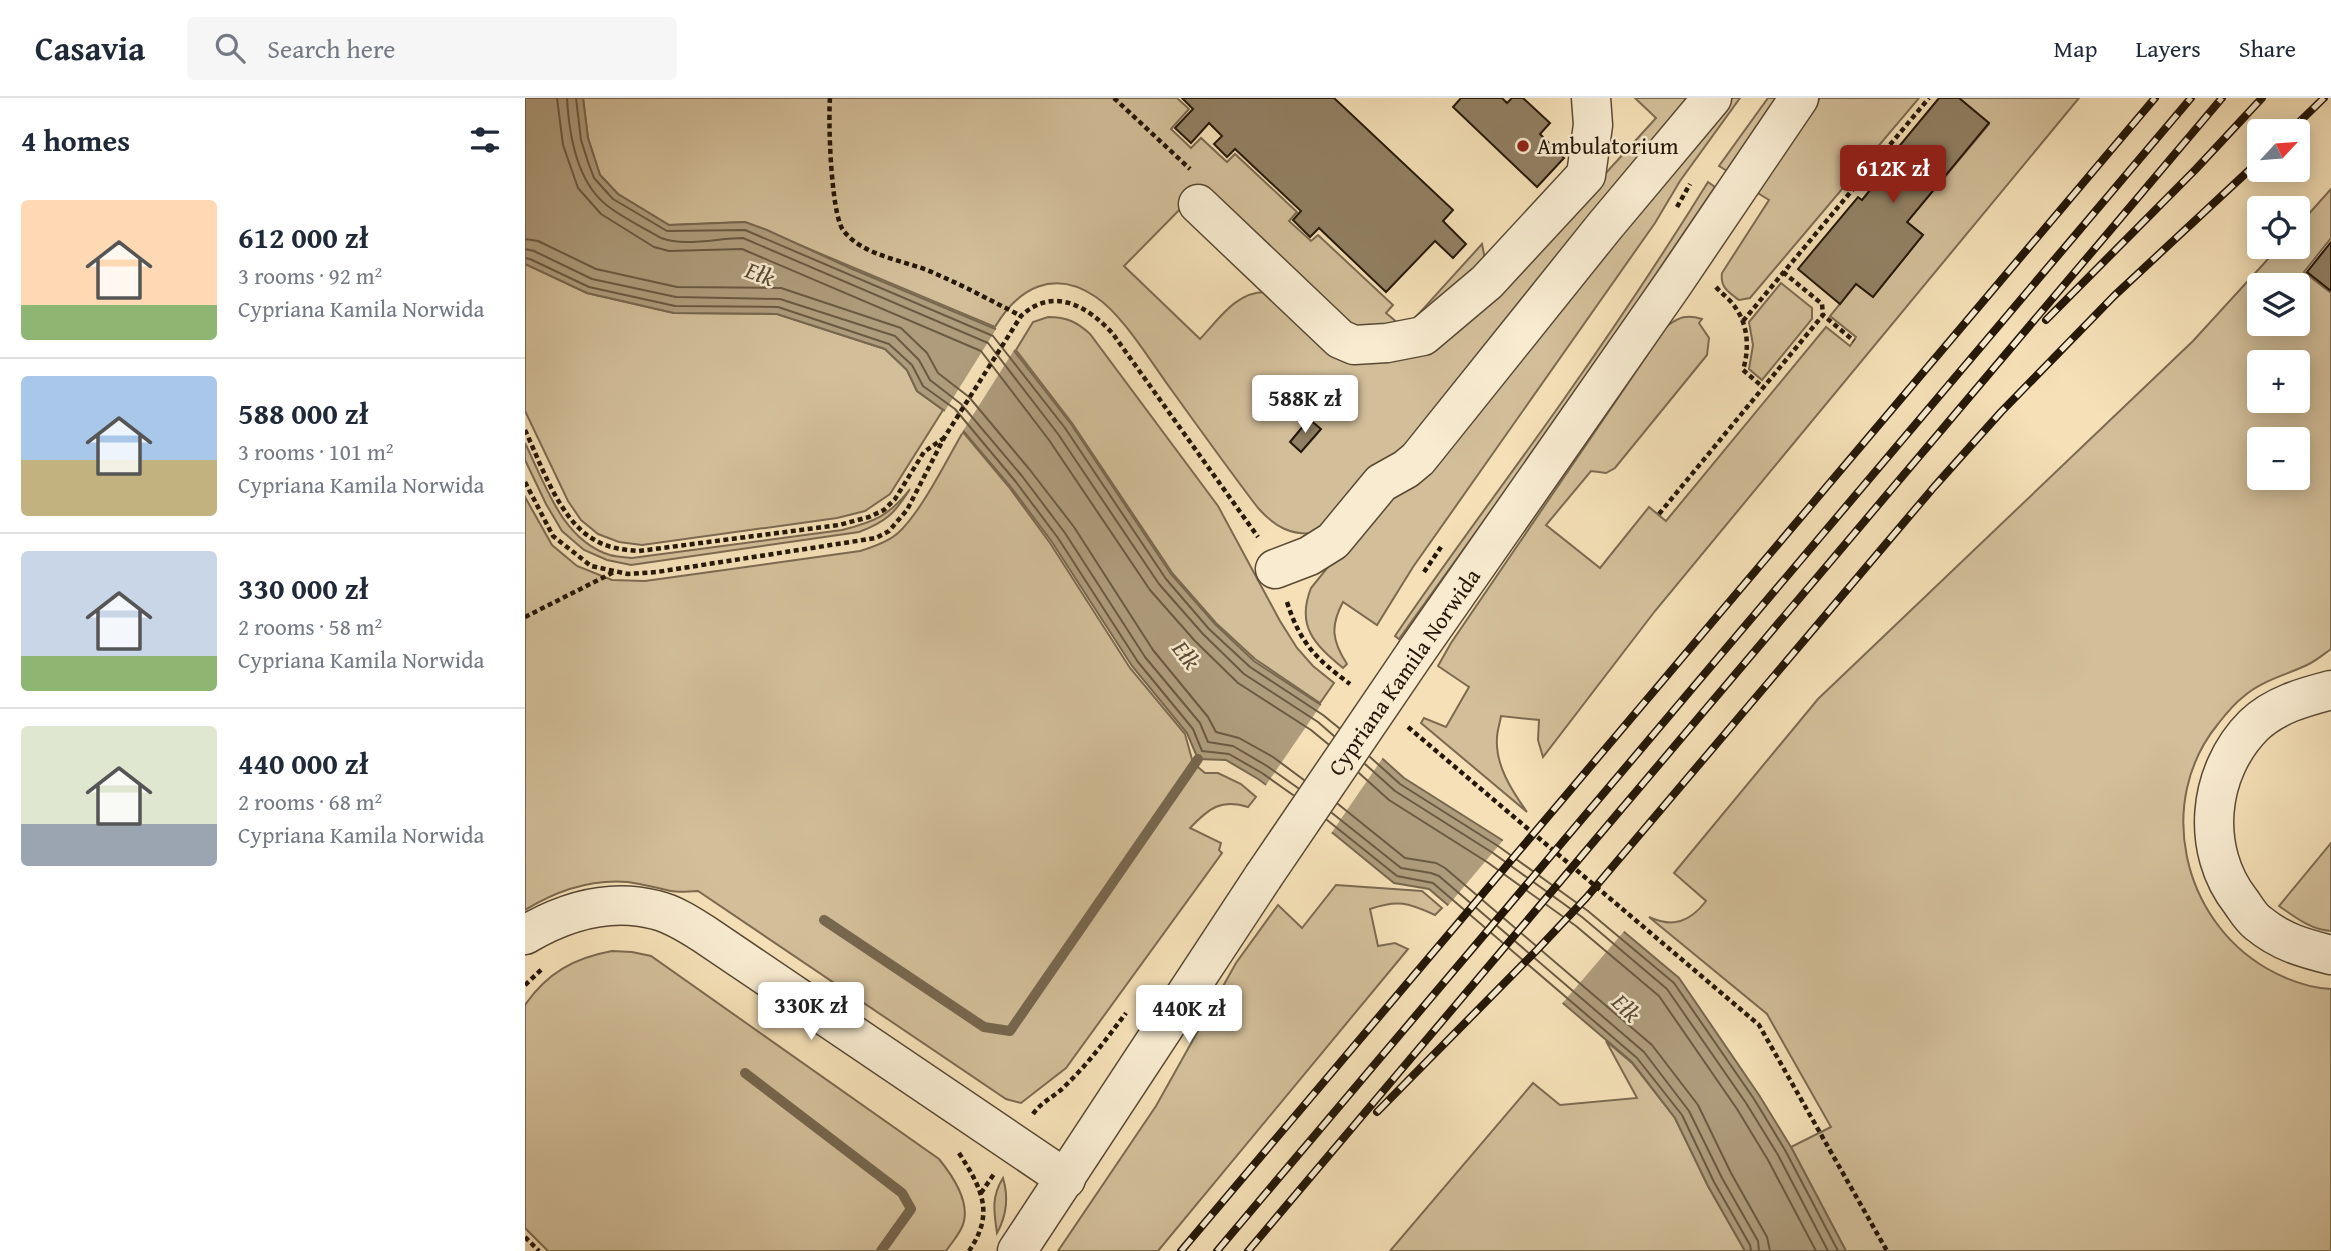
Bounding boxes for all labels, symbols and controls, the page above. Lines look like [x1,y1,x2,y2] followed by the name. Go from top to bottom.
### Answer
[187,17,677,80] search box
[35,24,145,72] text: Casavia
[211,29,249,67] icon: search
[267,29,396,68] text: Search here
[2054,31,2097,66] text: Map
[2135,31,2201,66] text: Layers
[2239,31,2296,66] text: Share
[21,118,130,162] text: 4 homes
[2247,119,2310,182] north arrow
[2247,119,2310,490] map controls
[466,121,504,159] icon: filters
[1537,129,1679,162] place label: Ambulatorium
[1515,138,1531,154] marker: Ambulatorium
[1828,146,1958,205] pin: 612K zł
[1856,151,1930,184] text: 612K zł
[2247,196,2310,259] button: locate
[238,215,369,259] text: 612 000 zł
[77,228,161,312] icon: home
[740,252,780,295] water label: Ełk
[238,259,382,292] text: 3 rooms · 92 m²
[2247,273,2310,336] button: layers
[238,292,484,325] text: Cypriana Kamila Norwida
[2247,350,2310,413] button: +
[1240,376,1370,435] pin: 588K zł
[1268,381,1342,414] text: 588K zł
[238,391,369,435] text: 588 000 zł
[77,404,161,488] icon: home
[2247,427,2310,490] button: −
[238,435,393,468] text: 3 rooms · 101 m²
[238,468,484,501] text: Cypriana Kamila Norwida
[1319,561,1488,782] street label: Cypriana Kamila Norwida
[238,566,369,610] text: 330 000 zł
[77,579,161,663] icon: home
[238,610,382,643] text: 2 rooms · 58 m²
[1163,632,1209,677] water label: Ełk
[238,643,484,676] text: Cypriana Kamila Norwida
[238,741,369,785] text: 440 000 zł
[77,754,161,838] icon: home
[238,785,382,818] text: 2 rooms · 68 m²
[238,818,484,851] text: Cypriana Kamila Norwida
[746,982,876,1042] pin: 330K zł
[1603,984,1649,1030] water label: Ełk
[1124,986,1254,1045] pin: 440K zł
[774,988,848,1021] text: 330K zł
[1152,991,1226,1024] text: 440K zł

